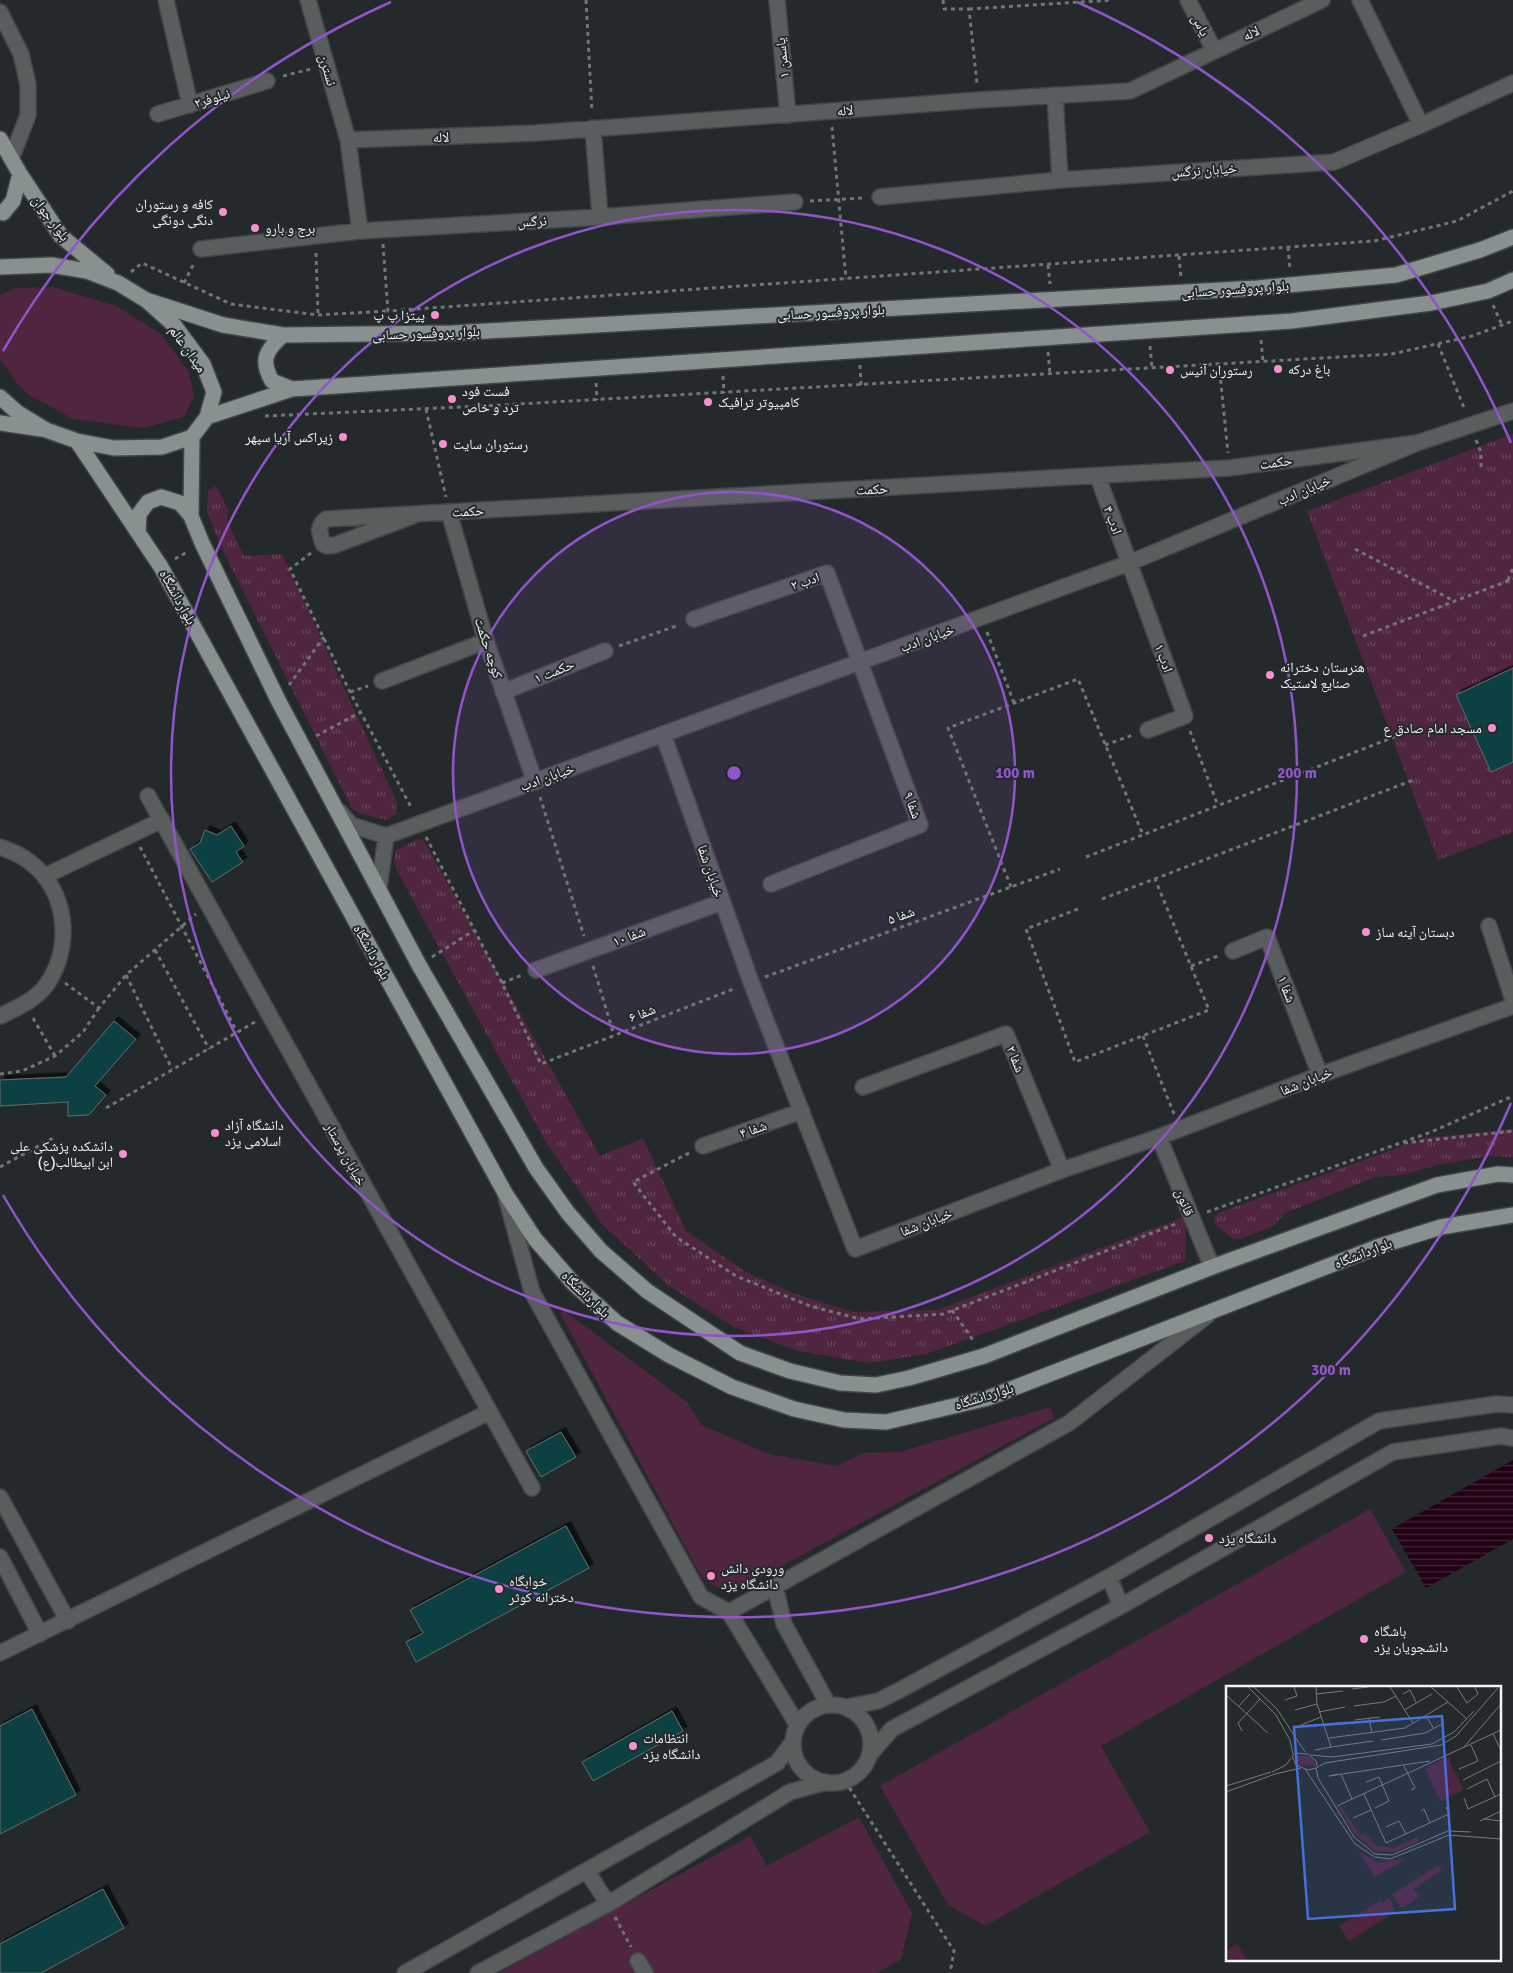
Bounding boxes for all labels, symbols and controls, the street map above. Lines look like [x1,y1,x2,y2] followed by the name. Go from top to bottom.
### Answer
[1188,11,1213,39] street label: یاس
[1240,22,1262,45] street label: لاله
[772,37,793,79] street label: یاسمن ۱
[315,52,340,88] street label: نسترن
[192,85,232,112] street label: نیلوفر۲
[836,101,854,120] street label: لاله
[432,129,450,146] street label: لاله
[1171,160,1237,181] street label: خیابان نرگس
[28,192,73,245] street label: بلوار جوان
[136,196,213,229] place label: کافه و رستوران دنگی دونگی
[217,206,229,218] marker: کافه و رستوران دنگی دونگی
[517,212,547,231] street label: نرگس
[265,220,316,238] place label: برج و بارو
[249,222,261,234] marker: برج و بارو
[1181,277,1290,302] street label: بلوار پروفسور حسابی
[777,301,886,324] street label: بلوار پروفسور حسابی
[373,307,425,324] place label: پیتزا پ پ
[429,309,441,321] marker: پیتزا پ پ
[164,322,210,377] street label: میدان عالم
[372,323,480,344] street label: بلوار پروفسور حسابی
[1288,361,1330,379] place label: باغ درکه
[1180,362,1253,379] place label: رستوران آنیس
[1272,363,1284,375] marker: باغ درکه
[1164,364,1176,376] marker: رستوران آنیس
[462,383,519,416] place label: فست فود ترد و خاص
[446,393,458,405] marker: فست فود ترد و خاص
[718,394,800,411] place label: کامپیوتر ترافیک
[702,396,714,408] marker: کامپیوتر ترافیک
[244,429,333,446] place label: زیراکس آریا سپهر
[337,431,349,443] marker: زیراکس آریا سپهر
[453,436,528,453] place label: رستوران سایت
[437,438,449,450] marker: رستوران سایت
[1259,452,1293,473] street label: حکمت
[1275,472,1333,509] street label: خیابان ادب
[855,480,889,499] street label: حکمت
[451,502,485,521] street label: حکمت
[1100,503,1126,537] street label: ادب ۴
[155,567,200,628] street label: بلواردانشگاه
[789,569,822,594] street label: ادب ۲
[471,615,506,681] street label: کوچه حکمت
[898,621,957,656] street label: خیابان ادب
[1151,641,1177,675] street label: ادب ۱
[532,656,577,687] street label: حکمت ۱
[1280,659,1365,693] place label: هنرستان دخترانه صنایع لاستیک
[1264,669,1276,681] marker: هنرستان دخترانه صنایع لاستیک
[1383,720,1482,738] place label: مسجد امام صادق ع
[1486,722,1498,734] marker: مسجد امام صادق ع
[518,760,577,795] street label: خیابان ادب
[725,764,743,782] centre of rings
[995,764,1035,782] text: 100 m
[1277,764,1317,782] text: 200 m
[900,789,925,821] street label: شفا ۹
[694,843,727,900] street label: خیابان شفا
[885,903,917,928] street label: شفا ۵
[349,922,394,983] street label: بلواردانشگاه
[610,923,648,950] street label: شفا ۱۰
[1375,924,1455,941] place label: دبستان آینه ساز
[1360,926,1372,938] marker: دبستان آینه ساز
[1274,973,1299,1005] street label: شفا ۱
[626,1001,658,1026] street label: شفا ۶
[1002,1043,1029,1075] street label: شفا ۲
[1278,1064,1335,1099] street label: خیابان شفا
[225,1117,284,1150] place label: دانشگاه آزاد اسلامی یزد
[737,1117,769,1142] street label: شفا ۴
[321,1119,370,1189] street label: خیابان پرستار
[209,1127,221,1139] marker: دانشگاه آزاد اسلامی یزد
[10,1138,113,1172] place label: دانشکده پزشکی علی ابن ابیطالب(ع)
[117,1148,129,1160] marker: دانشکده پزشکی علی ابن ابیطالب(ع)
[1171,1186,1198,1218] street label: قانون
[898,1205,955,1240] street label: خیابان شفا
[1332,1235,1395,1272] street label: بلواردانشگاه
[558,1267,613,1322] street label: بلواردانشگاه
[1311,1361,1351,1379] text: 300 m
[953,1379,1016,1413] street label: بلواردانشگاه
[1219,1530,1276,1547] place label: دانشگاه یزد
[1203,1532,1215,1544] marker: دانشگاه یزد
[721,1560,784,1593] place label: ورودی دانش دانشگاه یزد
[705,1570,717,1582] marker: ورودی دانش دانشگاه یزد
[508,1573,574,1606] place label: خوابگاه دخترانه کوثر
[493,1583,505,1595] marker: خوابگاه دخترانه کوثر
[1374,1623,1448,1656] place label: باشگاه دانشجویان یزد
[1358,1633,1370,1645] marker: باشگاه دانشجویان یزد
[1226,1686,1500,1960] inset map
[643,1730,700,1763] place label: انتظامات دانشگاه یزد
[627,1740,639,1752] marker: انتظامات دانشگاه یزد

